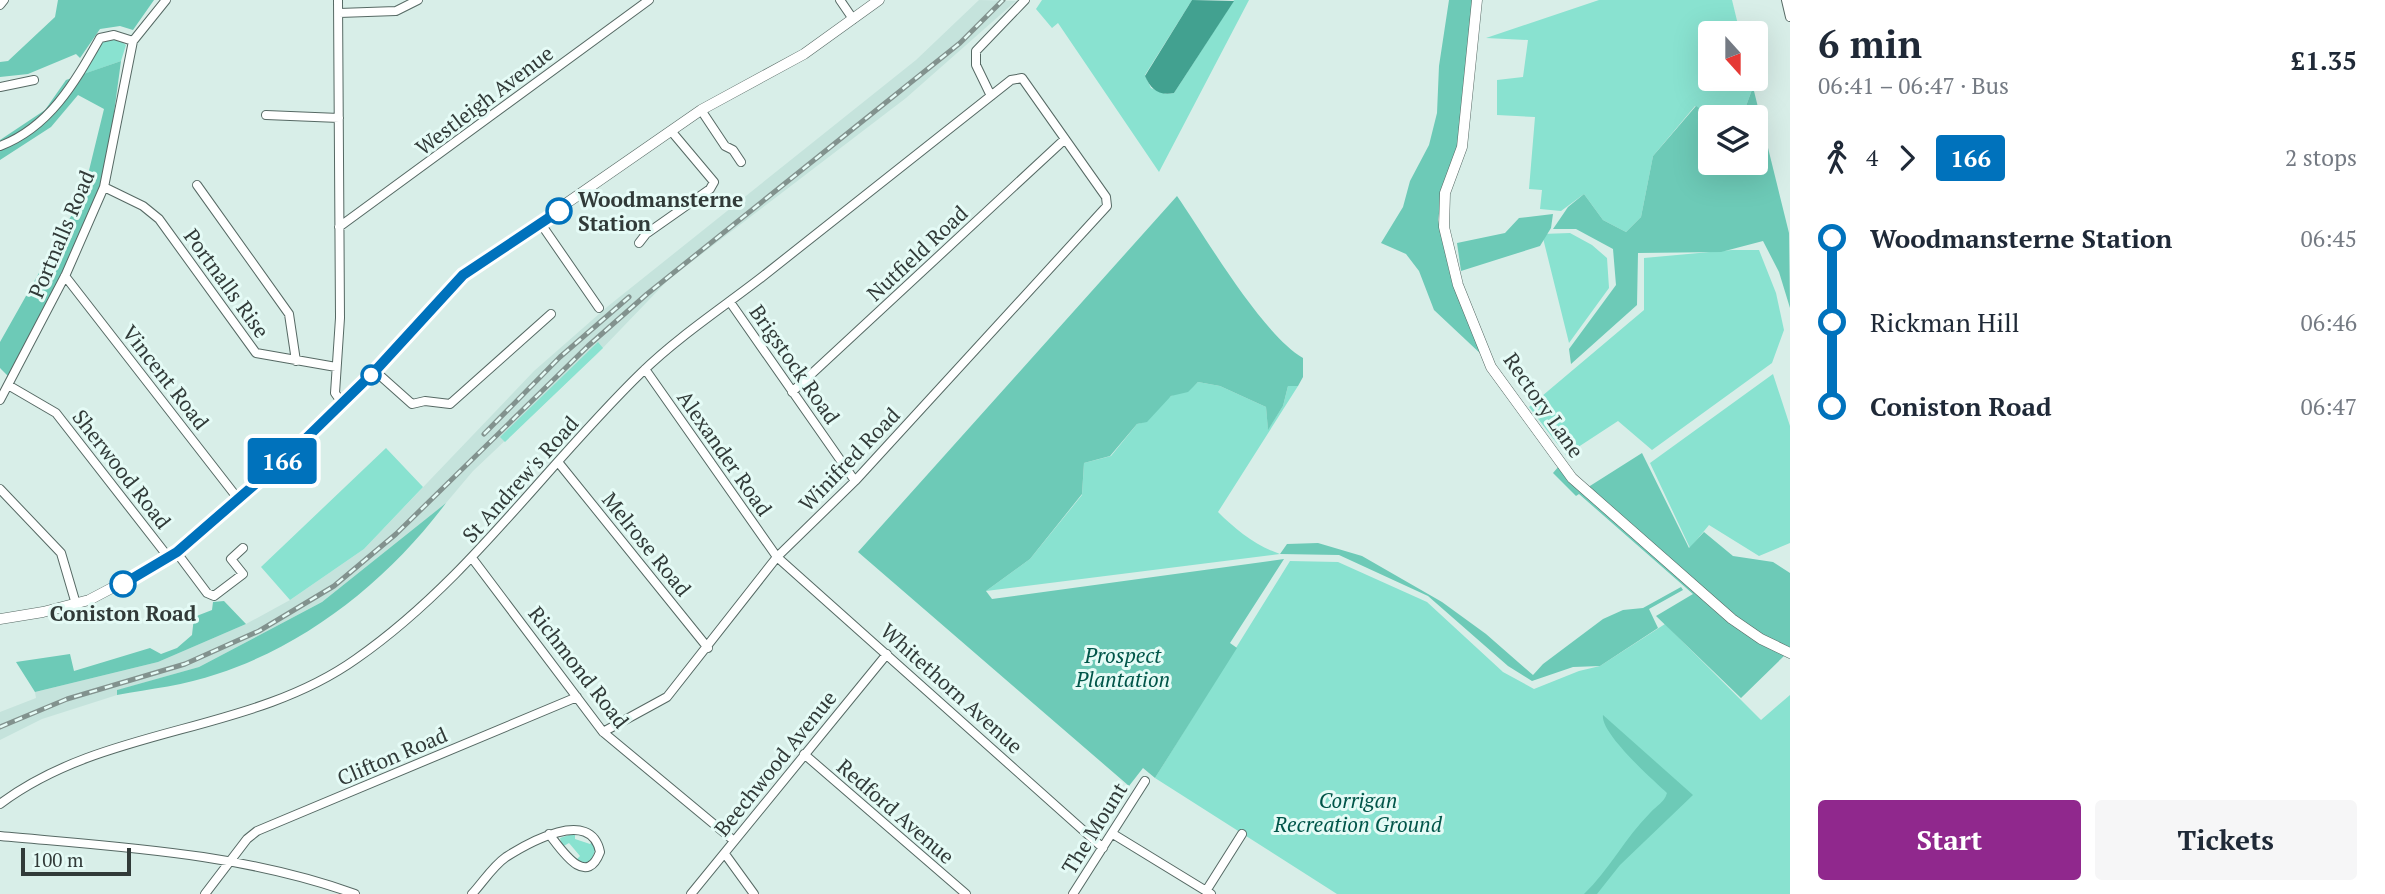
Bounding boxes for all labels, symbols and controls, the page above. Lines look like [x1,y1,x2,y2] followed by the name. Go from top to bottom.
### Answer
[1818,19,1922,69] text: 6 min
[1698,21,1768,91] north arrow
[1698,21,1768,175] map controls
[409,39,559,161] street label: Westleigh Avenue
[2291,43,2357,77] text: £1.35
[1818,70,2009,101] text: 06:41 – 06:47 · Bus
[1698,105,1768,175] button: layers
[1818,139,1856,177] icon: walk
[1888,139,1926,177] icon: forward
[1866,142,1878,173] text: 4
[1950,142,1991,174] text: 166
[2285,142,2357,173] text: 2 stops
[22,166,101,302] street label: Portnalls Road
[578,185,743,237] place label: Woodmansterne Station
[546,198,572,224] marker: Woodmansterne Station
[861,199,974,307] street label: Nutfield Road
[1870,221,2172,255] text: Woodmansterne Station
[178,223,276,343] street label: Portnalls Rise
[2300,223,2357,254] text: 06:45
[744,299,847,429] street label: Brigstock Road
[1870,305,2020,339] text: Rickman Hill
[2300,307,2357,338] text: 06:46
[116,319,216,435] street label: Vincent Road
[1498,347,1590,463] street label: Rectory Lane
[361,365,381,385] unlabelled marker
[671,385,779,522] street label: Alexander Road
[1870,389,2052,423] text: Coniston Road
[2300,391,2357,422] text: 06:47
[792,401,906,517] street label: Winifred Road
[67,404,178,535] street label: Sherwood Road
[456,409,585,548] street label: St Andrew's Road
[242,438,322,484] line badge: 166
[262,445,302,477] text: 166
[596,486,698,602] street label: Melrose Road
[110,571,136,597] marker: Coniston Road
[50,599,197,627] place label: Coniston Road
[523,600,636,734] street label: Richmond Road
[875,617,1029,759] street label: Whitethorn Avenue
[1075,641,1170,693] park label: Prospect Plantation
[708,684,842,842] street label: Beechwood Avenue
[333,720,452,792] street label: Clifton Road
[831,752,961,870] street label: Redford Avenue
[1055,777,1133,879] street label: The Mount
[1273,786,1443,838] park label: Corrigan Recreation Ground
[1818,800,2081,880] button: Start
[2095,800,2357,880] button: Tickets
[21,845,131,877] scale bar
[32,847,83,872] text: 100 m

